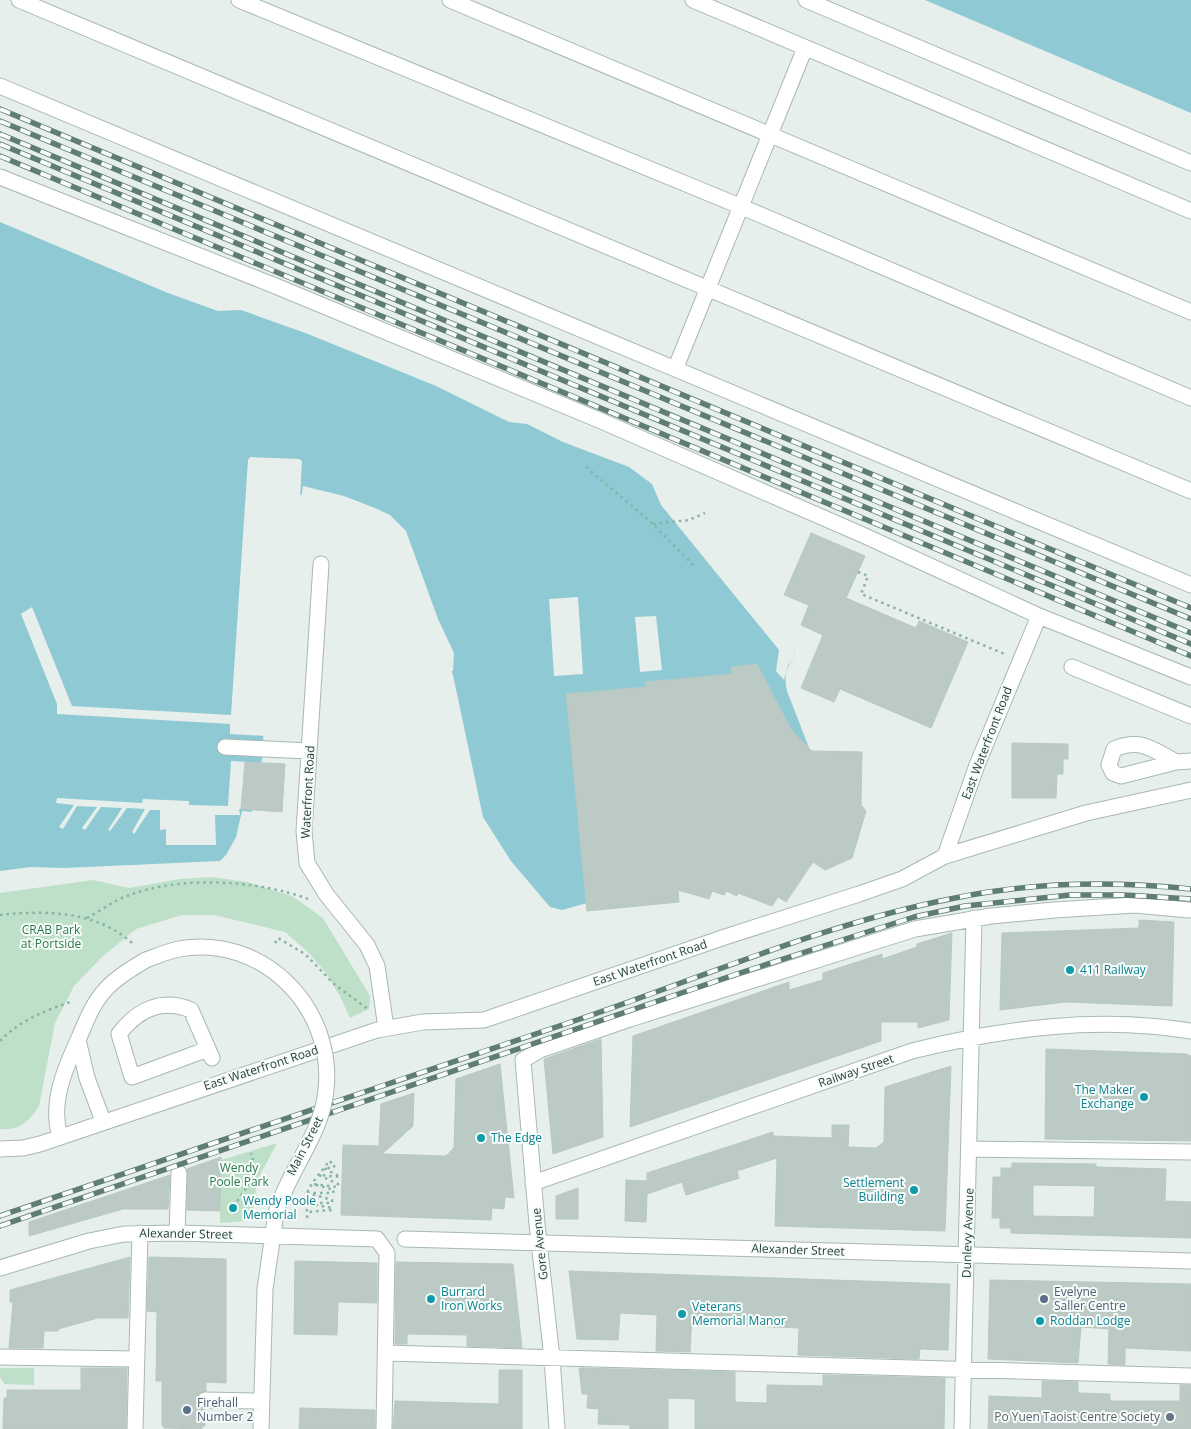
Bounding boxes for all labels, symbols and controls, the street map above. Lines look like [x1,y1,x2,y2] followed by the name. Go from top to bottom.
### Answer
[957,684,1016,802] street label: East Waterfront Road
[297,745,318,839] street label: Waterfront Road
[21,921,82,952] park label: CRAB Park at Portside
[590,935,709,990] street label: East Waterfront Road
[1080,961,1147,978] place label: 411 Railway
[1064,964,1076,976] marker: 411 Railway
[201,1041,320,1094] street label: East Waterfront Road
[816,1050,896,1091] street label: Railway Street
[1075,1081,1134,1112] place label: The Maker Exchange
[1138,1091,1150,1103] marker: The Maker Exchange
[282,1113,327,1178] street label: Main Street
[491,1129,542,1146] place label: The Edge
[475,1132,487,1144] marker: The Edge
[209,1159,270,1190] park label: Wendy Poole Park
[843,1174,904,1205] place label: Settlement Building
[908,1184,920,1196] marker: Settlement Building
[957,1187,978,1278] street label: Dunlevy Avenue
[243,1192,316,1223] place label: Wendy Poole Memorial
[227,1202,239,1214] marker: Wendy Poole Memorial
[527,1207,552,1281] street label: Gore Avenue
[139,1224,233,1243] street label: Alexander Street
[751,1239,845,1260] street label: Alexander Street
[441,1283,502,1314] place label: Burrard Iron Works
[1054,1283,1126,1314] place label: Evelyne Saller Centre
[425,1293,437,1305] marker: Burrard Iron Works
[1038,1293,1050,1305] marker: Evelyne Saller Centre
[692,1298,786,1329] place label: Veterans Memorial Manor
[676,1308,688,1320] marker: Veterans Memorial Manor
[1050,1312,1131,1329] place label: Roddan Lodge
[1034,1315,1046,1327] marker: Roddan Lodge
[197,1394,254,1425] place label: Firehall Number 2
[181,1404,193,1416] marker: Firehall Number 2
[994,1408,1161,1425] place label: Po Yuen Taoist Centre Society
[1164,1411,1176,1423] marker: Po Yuen Taoist Centre Society

